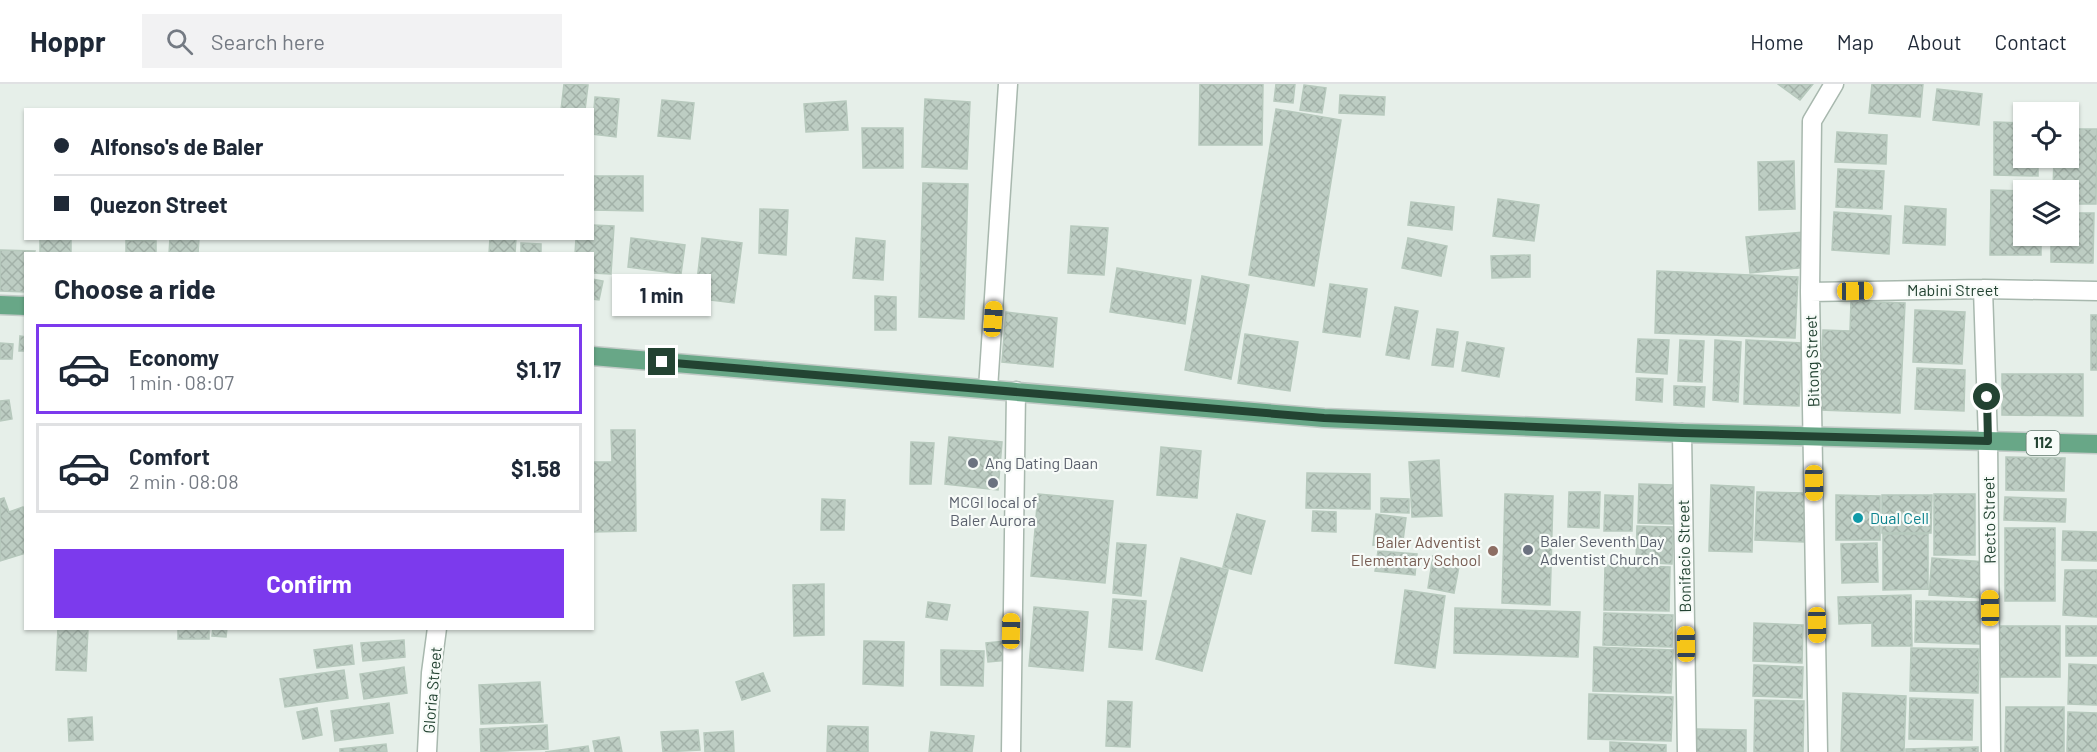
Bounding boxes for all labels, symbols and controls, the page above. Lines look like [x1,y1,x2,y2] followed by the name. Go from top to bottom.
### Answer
[142,14,562,68] search box
[30,24,106,58] text: Hoppr
[163,25,196,58] icon: search
[211,28,325,54] text: Search here
[1750,29,1804,54] text: Home
[1837,29,1874,54] text: Map
[1907,29,1962,54] text: About
[1995,29,2067,54] text: Contact
[2013,102,2079,246] map controls
[2013,102,2079,168] button: locate
[90,133,263,159] text: Alfonso's de Baler
[2013,180,2079,246] button: layers
[90,191,228,217] text: Quezon Street
[54,272,216,304] text: Choose a ride
[612,275,712,317] callout: 1 min
[1907,280,1999,299] street label: Mabini Street
[1837,282,1873,300] car
[640,283,683,307] text: 1 min
[983,300,1003,338] car
[1800,314,1823,408] street label: Bitong Street
[57,342,111,396] icon: car
[129,344,219,370] text: Economy
[648,348,675,375] route end
[516,356,561,382] text: $1.17
[129,370,234,394] text: 1 min · 08:07
[1973,383,2000,410] route start
[2026,431,2060,455] road number: 112
[57,441,111,495] icon: car
[129,443,210,469] text: Comfort
[985,453,1098,472] place label: Ang Dating Daan
[511,455,561,481] text: $1.58
[966,456,980,470] marker: Ang Dating Daan
[1805,465,1823,501] car
[129,469,239,493] text: 2 min · 08:08
[986,476,1000,490] marker: MCGI local of Baler Aurora
[1978,476,1999,564] street label: Recto Street
[949,492,1038,529] place label: MCGI local of Baler Aurora
[1673,499,1694,613] street label: Bonifacio Street
[1870,508,1929,527] place label: Dual Cell
[1851,511,1865,525] marker: Dual Cell
[1540,531,1665,568] place label: Baler Seventh Day Adventist Church
[1351,532,1481,569] place label: Baler Adventist Elementary School
[1521,543,1535,557] marker: Baler Seventh Day Adventist Church
[1486,544,1500,558] marker: Baler Adventist Elementary School
[54,549,564,618] button: Confirm
[1981,590,1999,626] car
[1808,607,1826,643] car
[1002,613,1020,649] car
[1677,626,1695,662] car
[418,646,445,734] street label: Gloria Street

